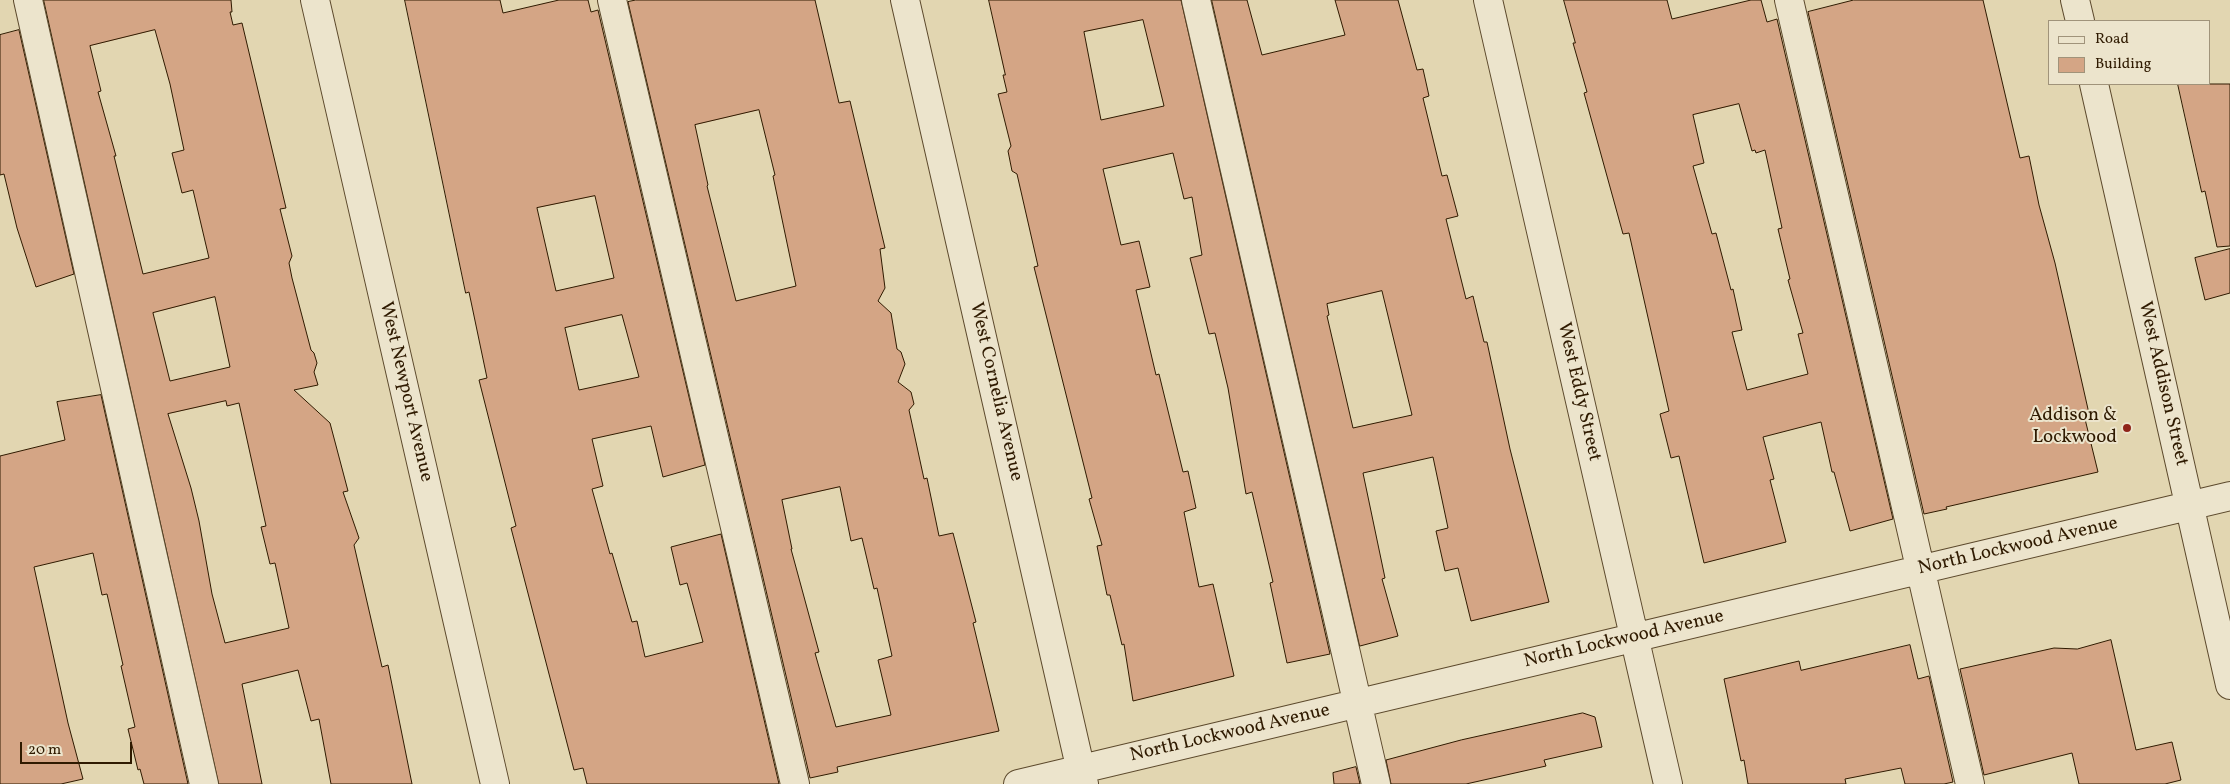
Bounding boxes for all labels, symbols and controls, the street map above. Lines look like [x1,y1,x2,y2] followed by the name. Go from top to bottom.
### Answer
[2048,20,2210,85] legend
[2095,29,2129,50] text: Road
[2095,54,2151,75] text: Building
[2132,299,2192,469] street label: West Addison Street
[373,300,437,484] street label: West Newport Avenue
[963,300,1027,484] street label: West Cornelia Avenue
[1551,320,1605,464] street label: West Eddy Street
[2029,406,2117,450] place label: Addison & Lockwood
[2121,422,2133,434] marker: Addison & Lockwood
[1916,513,2120,581] street label: North Lockwood Avenue
[1522,606,1726,674] street label: North Lockwood Avenue
[1128,700,1332,768] street label: North Lockwood Avenue
[22,732,135,764] scale bar
[28,740,61,761] text: 20 m

